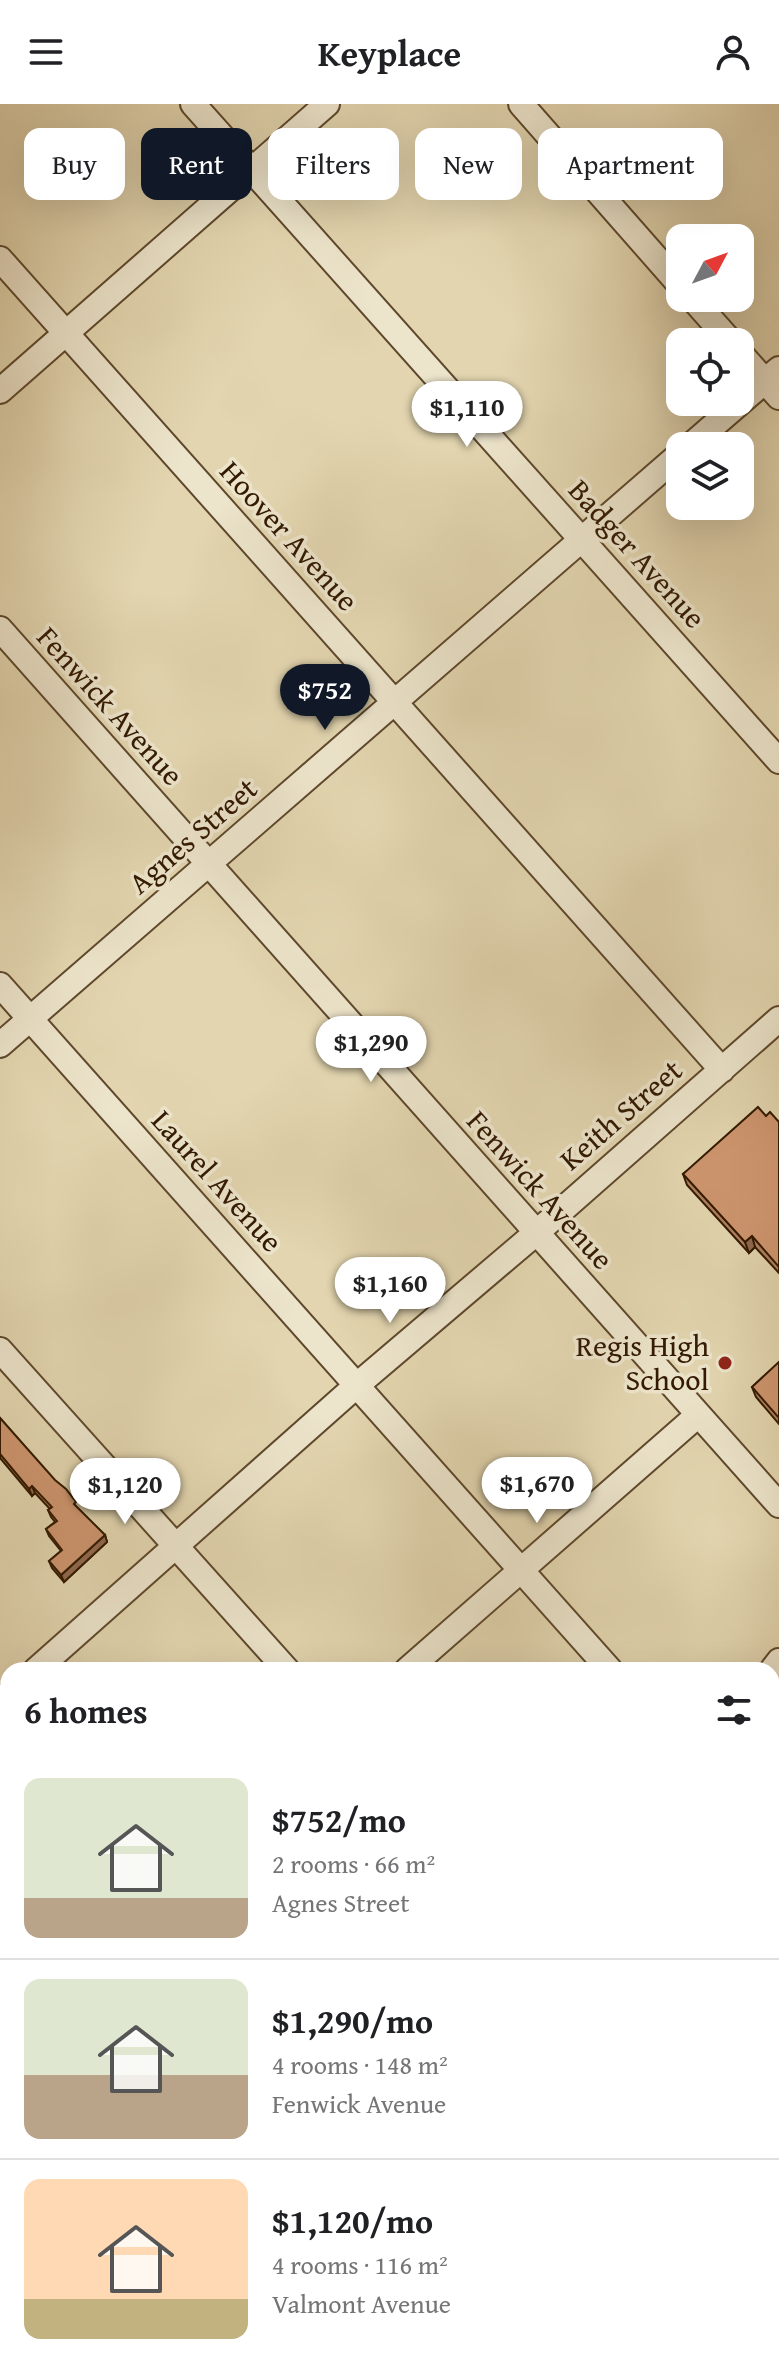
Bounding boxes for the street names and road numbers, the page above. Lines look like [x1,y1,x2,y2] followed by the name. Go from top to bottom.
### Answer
[210,450,369,620] street label: Hoover Avenue
[559,469,717,638] street label: Badger Avenue
[27,616,194,795] street label: Fenwick Avenue
[118,766,267,904] street label: Agnes Street
[549,1048,692,1180] street label: Keith Street
[142,1099,294,1261] street label: Laurel Avenue
[457,1100,624,1279] street label: Fenwick Avenue

